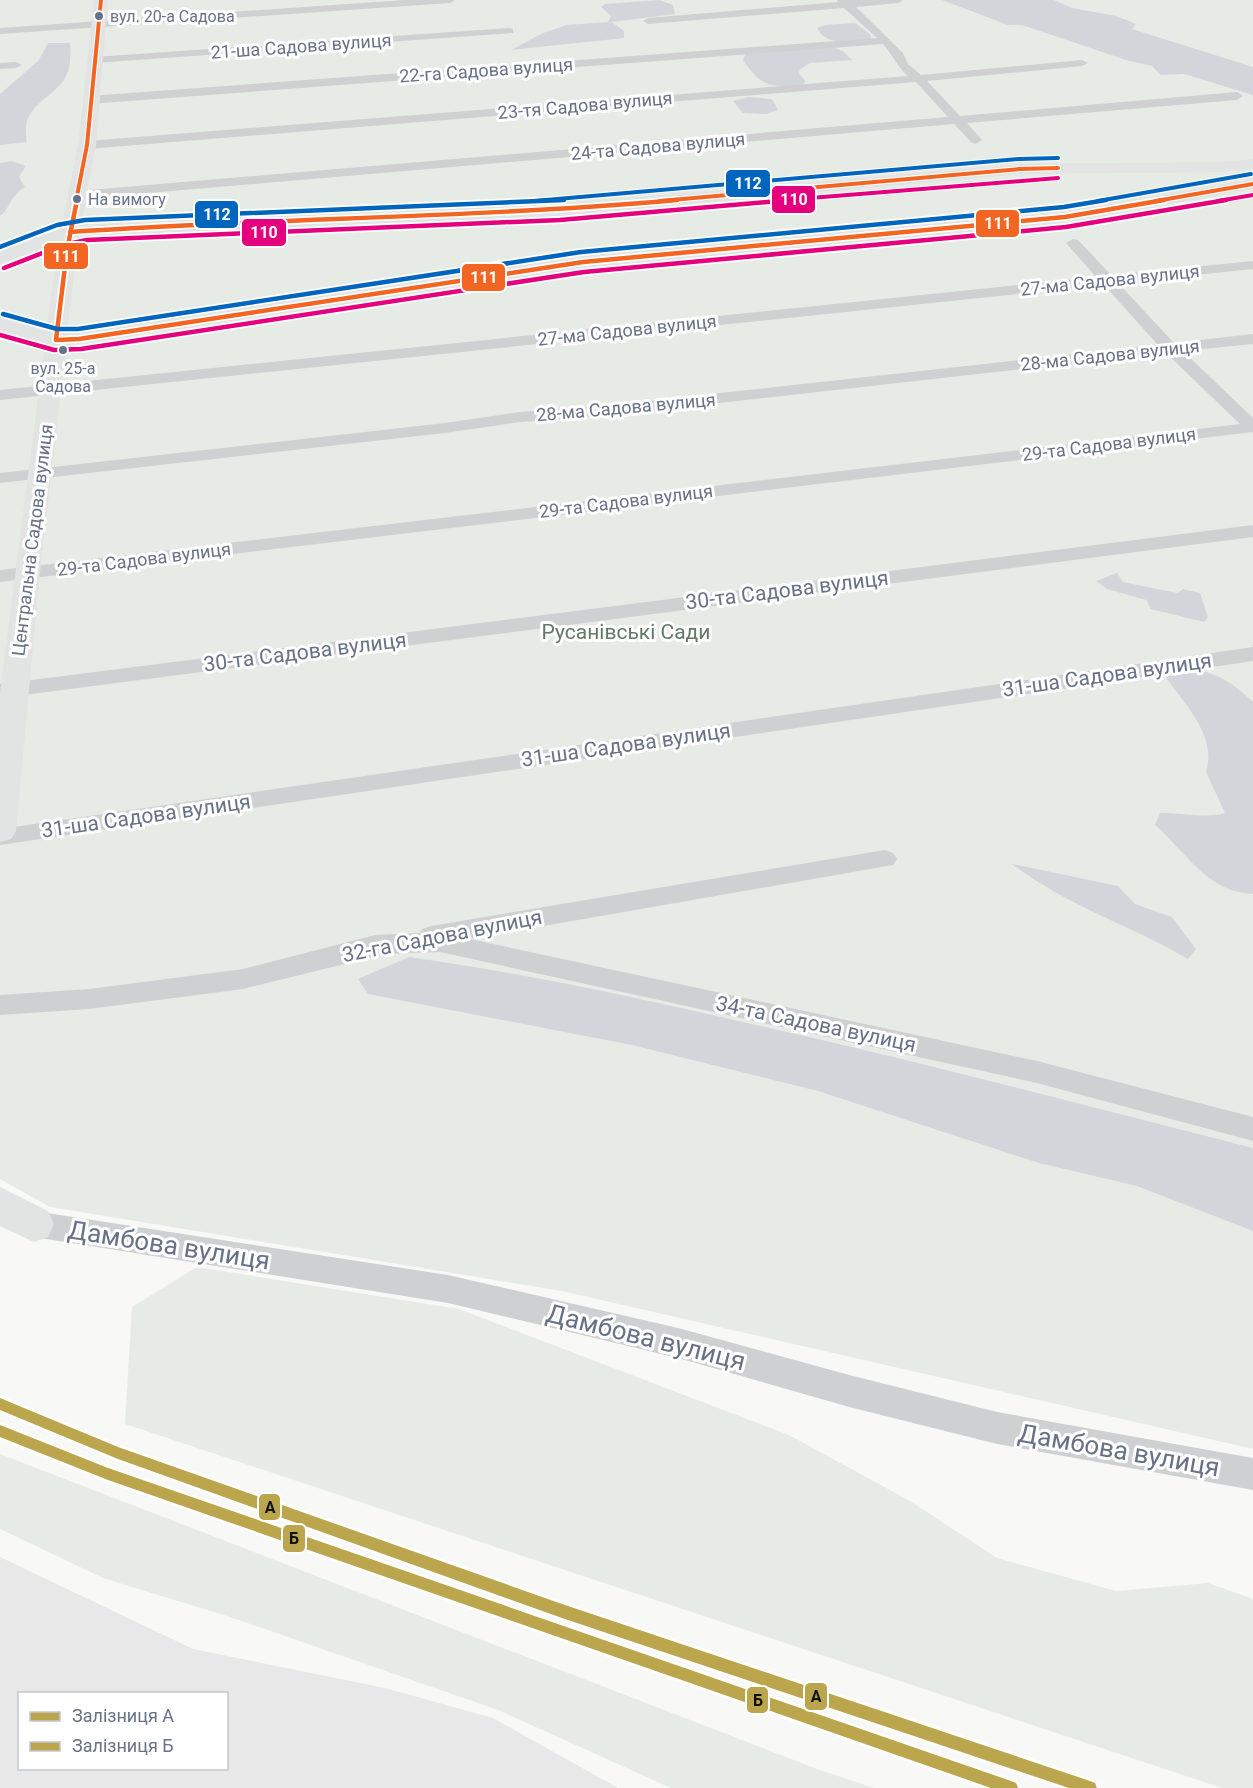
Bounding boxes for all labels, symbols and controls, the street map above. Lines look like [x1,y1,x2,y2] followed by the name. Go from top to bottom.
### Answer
[110,7,235,26] place label: вул. 20-а Садова
[93,10,105,22] marker: вул. 20-а Садова
[210,29,392,63] street label: 21-ша Садова вулиця
[398,53,574,87] street label: 22-га Садова вулиця
[497,87,673,123] street label: 23-тя Садова вулиця
[570,128,746,164] street label: 24-та Садова вулиця
[725,169,771,198] line badge: 112
[734,174,762,193] text: 112
[771,185,816,214] line badge: 110
[88,190,166,209] place label: На вимогу
[780,190,808,209] text: 110
[71,193,83,205] marker: На вимогу
[194,200,239,229] line badge: 112
[203,205,231,224] text: 112
[975,209,1020,238] line badge: 111
[984,214,1012,233] text: 111
[241,218,287,247] line badge: 110
[250,223,278,242] text: 110
[43,242,89,270] line badge: 111
[52,247,80,266] text: 111
[1019,260,1201,300] street label: 27-ма Садова вулиця
[461,263,506,292] line badge: 111
[470,268,498,287] text: 111
[536,310,718,350] street label: 27-ма Садова вулиця
[1019,335,1201,375] street label: 28-ма Садова вулиця
[57,344,69,356] marker: вул. 25-а Садова
[31,359,95,396] place label: вул. 25-а Садова
[536,389,716,425] street label: 28-ма Садова вулиця
[7,423,57,657] street label: Центральна Садова вулиця
[1021,423,1197,465] street label: 29-та Садова вулиця
[538,480,714,522] street label: 29-та Садова вулиця
[56,538,232,580] street label: 29-та Садова вулиця
[684,566,890,614] street label: 30-та Садова вулиця
[542,620,710,644] park label: Русанівські Сади
[202,628,408,676] street label: 30-та Садова вулиця
[1001,648,1213,702] street label: 31-ша Садова вулиця
[520,718,732,772] street label: 31-ша Садова вулиця
[40,789,252,843] street label: 31-ша Садова вулиця
[340,905,544,967] street label: 32-га Садова вулиця
[714,991,918,1057] street label: 34-та Садова вулиця
[66,1214,272,1276] street label: Дамбова вулиця
[543,1298,749,1376] street label: Дамбова вулиця
[1016,1418,1222,1482] street label: Дамбова вулиця
[258,1493,281,1521] line badge: A
[265,1498,276,1517] text: A
[282,1524,306,1553] line badge: Б
[289,1529,299,1548] text: Б
[804,1682,828,1711] line badge: A
[746,1686,769,1714] line badge: Б
[811,1687,822,1706] text: A
[753,1691,763,1710] text: Б
[18,1692,228,1770] legend
[72,1705,174,1726] text: Залізниця A
[72,1735,174,1756] text: Залізниця Б

